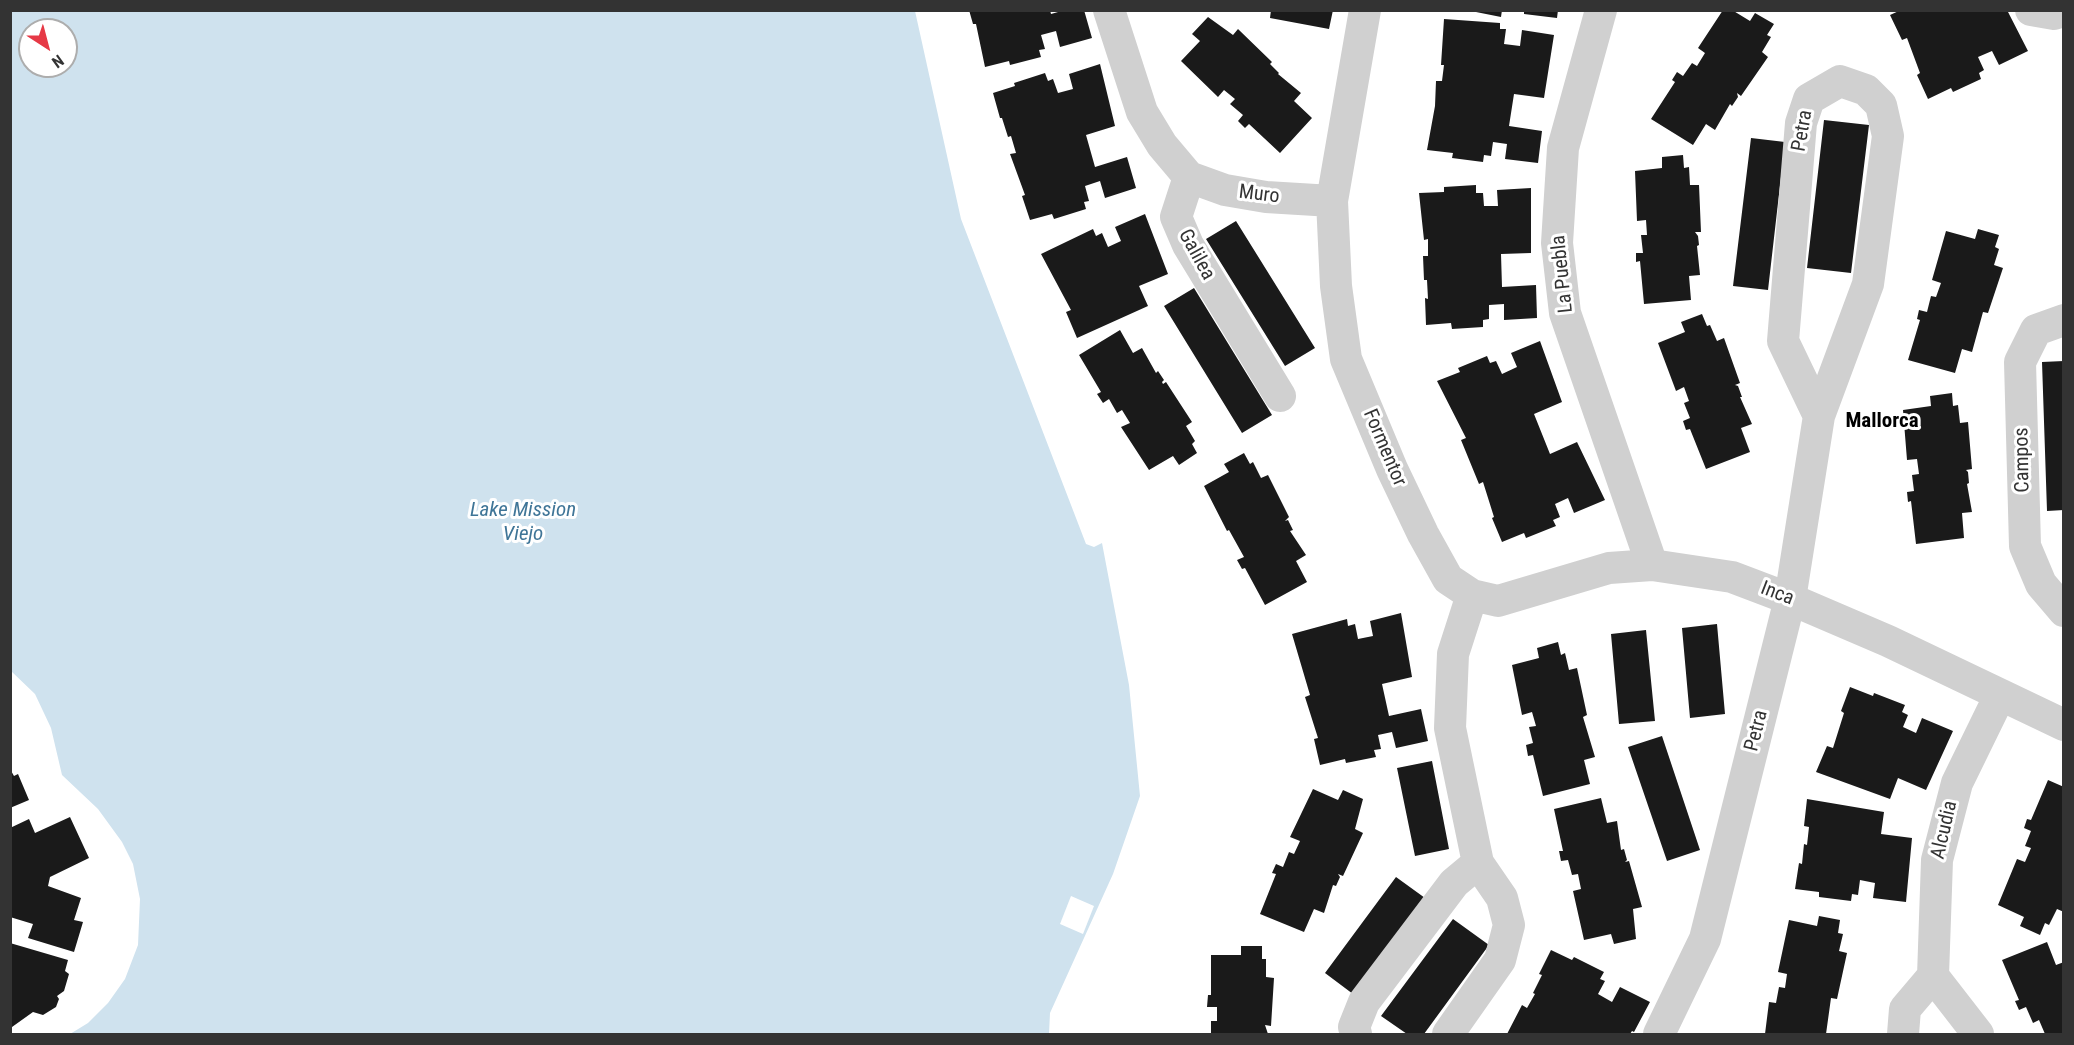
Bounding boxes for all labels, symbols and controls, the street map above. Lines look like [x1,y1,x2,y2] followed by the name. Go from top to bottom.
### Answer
[18,18,78,78] north arrow
[48,51,67,72] text: N
[1788,108,1818,154] street label: Petra
[1237,181,1281,209] street label: Muro
[1172,226,1220,284] street label: Galilea
[1547,234,1579,314] street label: La Puebla
[1357,406,1411,490] street label: Formentor
[1845,409,1919,435] district label: Mallorca
[2010,427,2036,493] street label: Campos
[470,498,576,548] water label: Lake Mission Viejo
[1757,577,1797,611] street label: Inca
[1740,708,1774,754] street label: Petra
[1927,798,1963,862] street label: Alcudia

